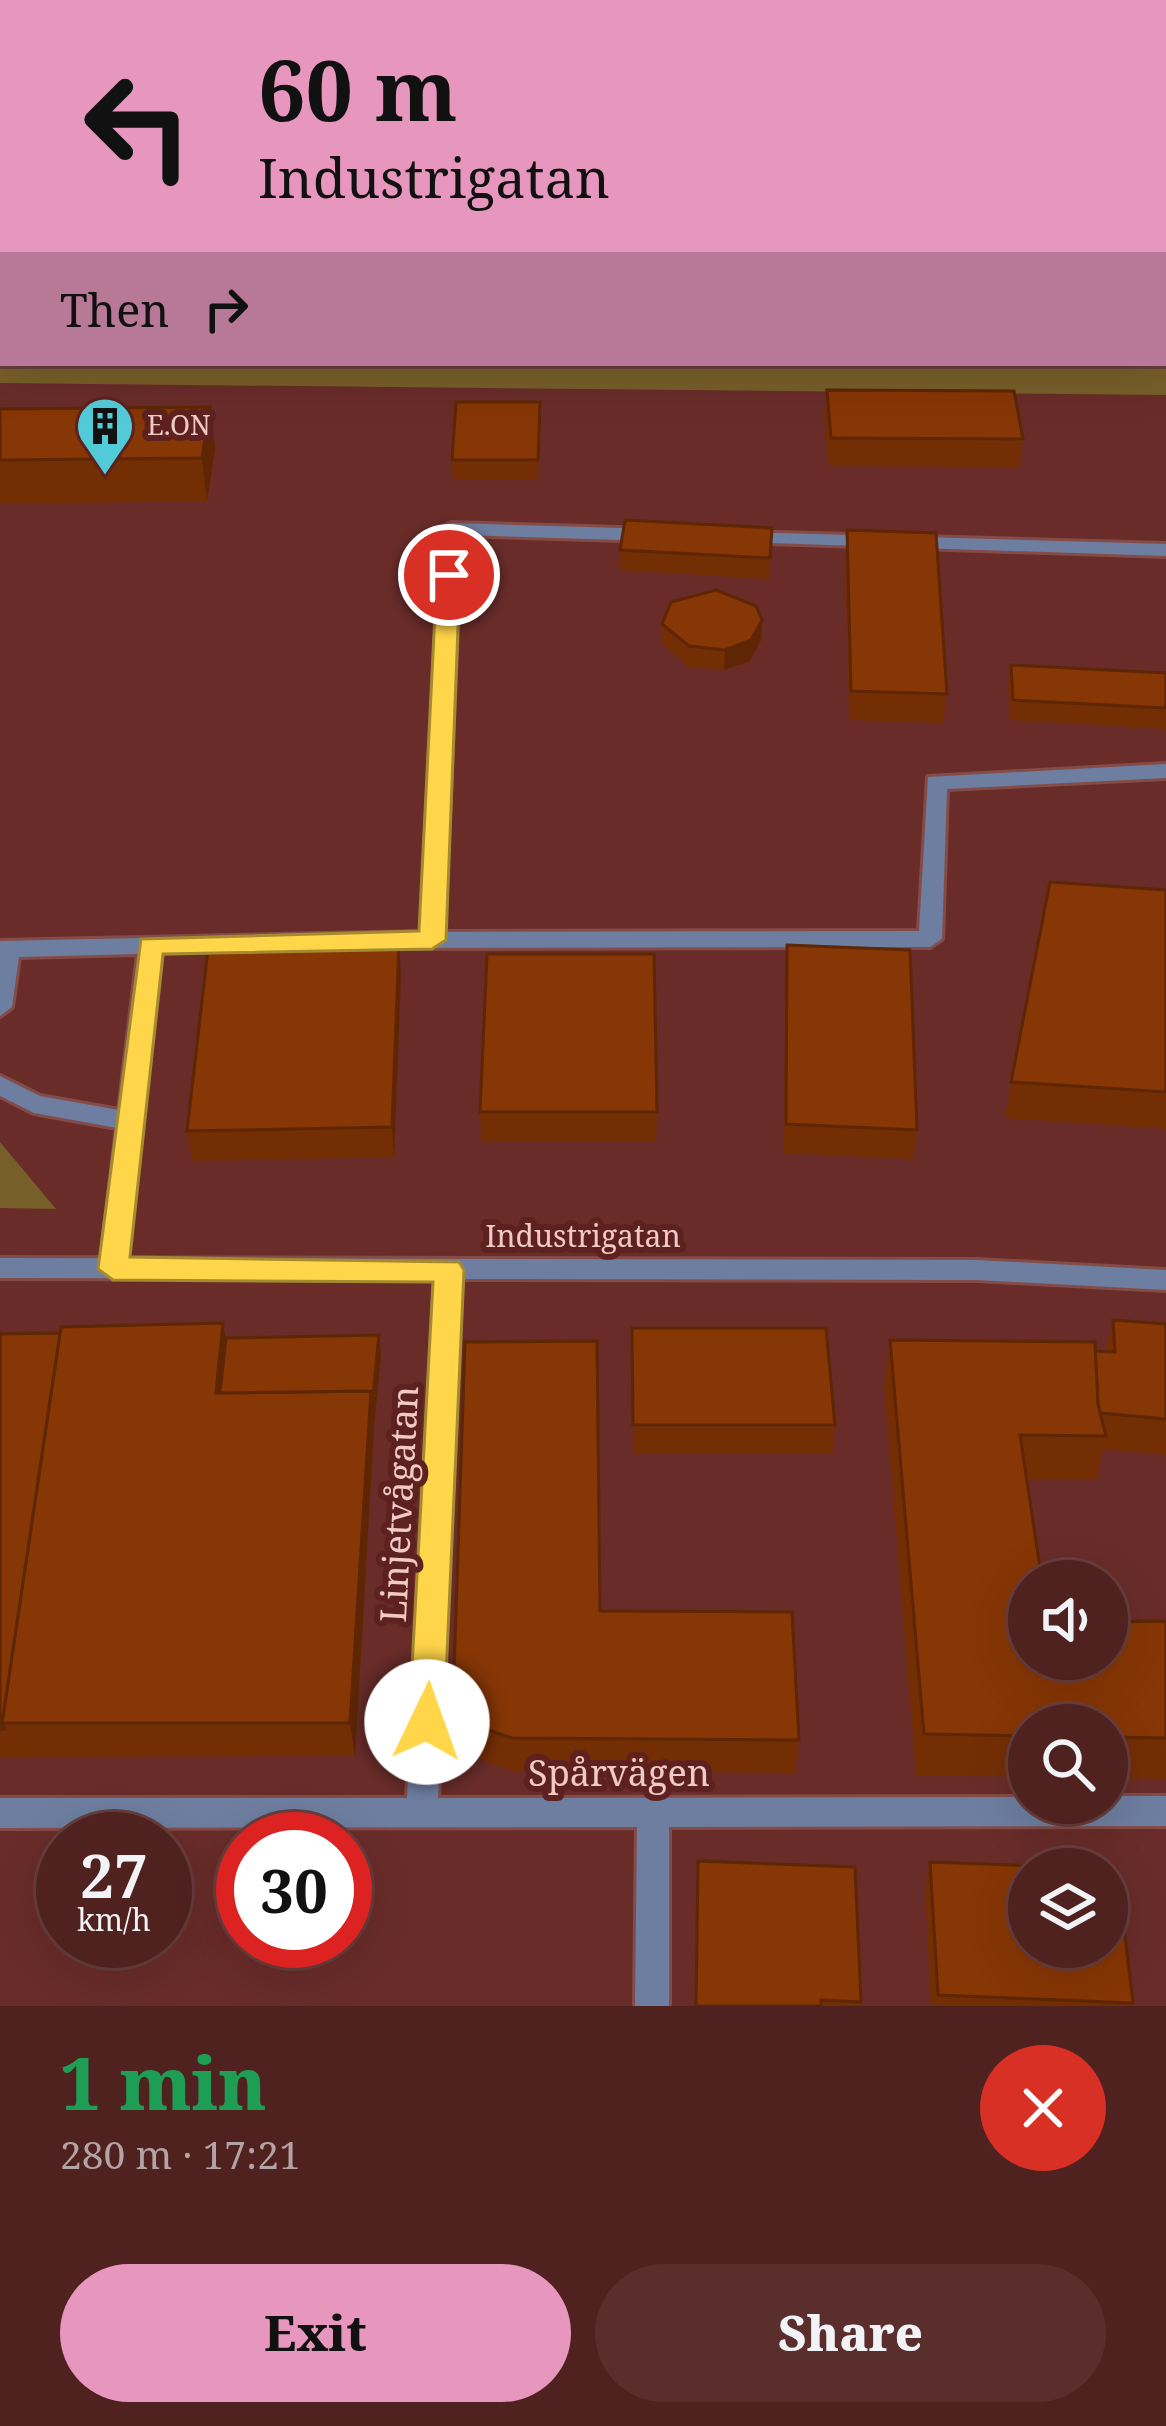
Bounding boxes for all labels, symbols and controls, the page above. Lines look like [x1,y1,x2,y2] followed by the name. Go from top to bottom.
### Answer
[258,31,458,146] text: 60 m
[60,48,216,204] icon: left
[258,140,610,214] text: Industrigatan
[193,276,259,342] icon: right
[60,279,169,340] text: Then
[74,395,136,477] building icon: E.ON
[147,406,211,443] place label: E.ON
[398,524,500,626] pin
[416,542,482,608] icon: arrive
[485,1215,681,1256] street label: Industrigatan
[368,1384,429,1624] street label: Linjetvågatan
[1008,1560,1128,1968] map controls
[1008,1560,1128,1680] button: sound
[364,1659,490,1785] position arrow
[1008,1704,1128,1824] button: search
[528,1748,710,1797] street label: Spårvägen
[216,1812,372,1968] speed limit sign: 30
[80,1834,148,1916] text: 27
[1008,1848,1128,1968] button: layers
[77,1899,151,1940] text: km/h
[60,2033,267,2131] text: 1 min
[980,2045,1106,2171] button: close
[60,2127,301,2180] text: 280 m · 17:21
[60,2264,571,2402] button: Exit
[595,2264,1106,2402] button: Share

